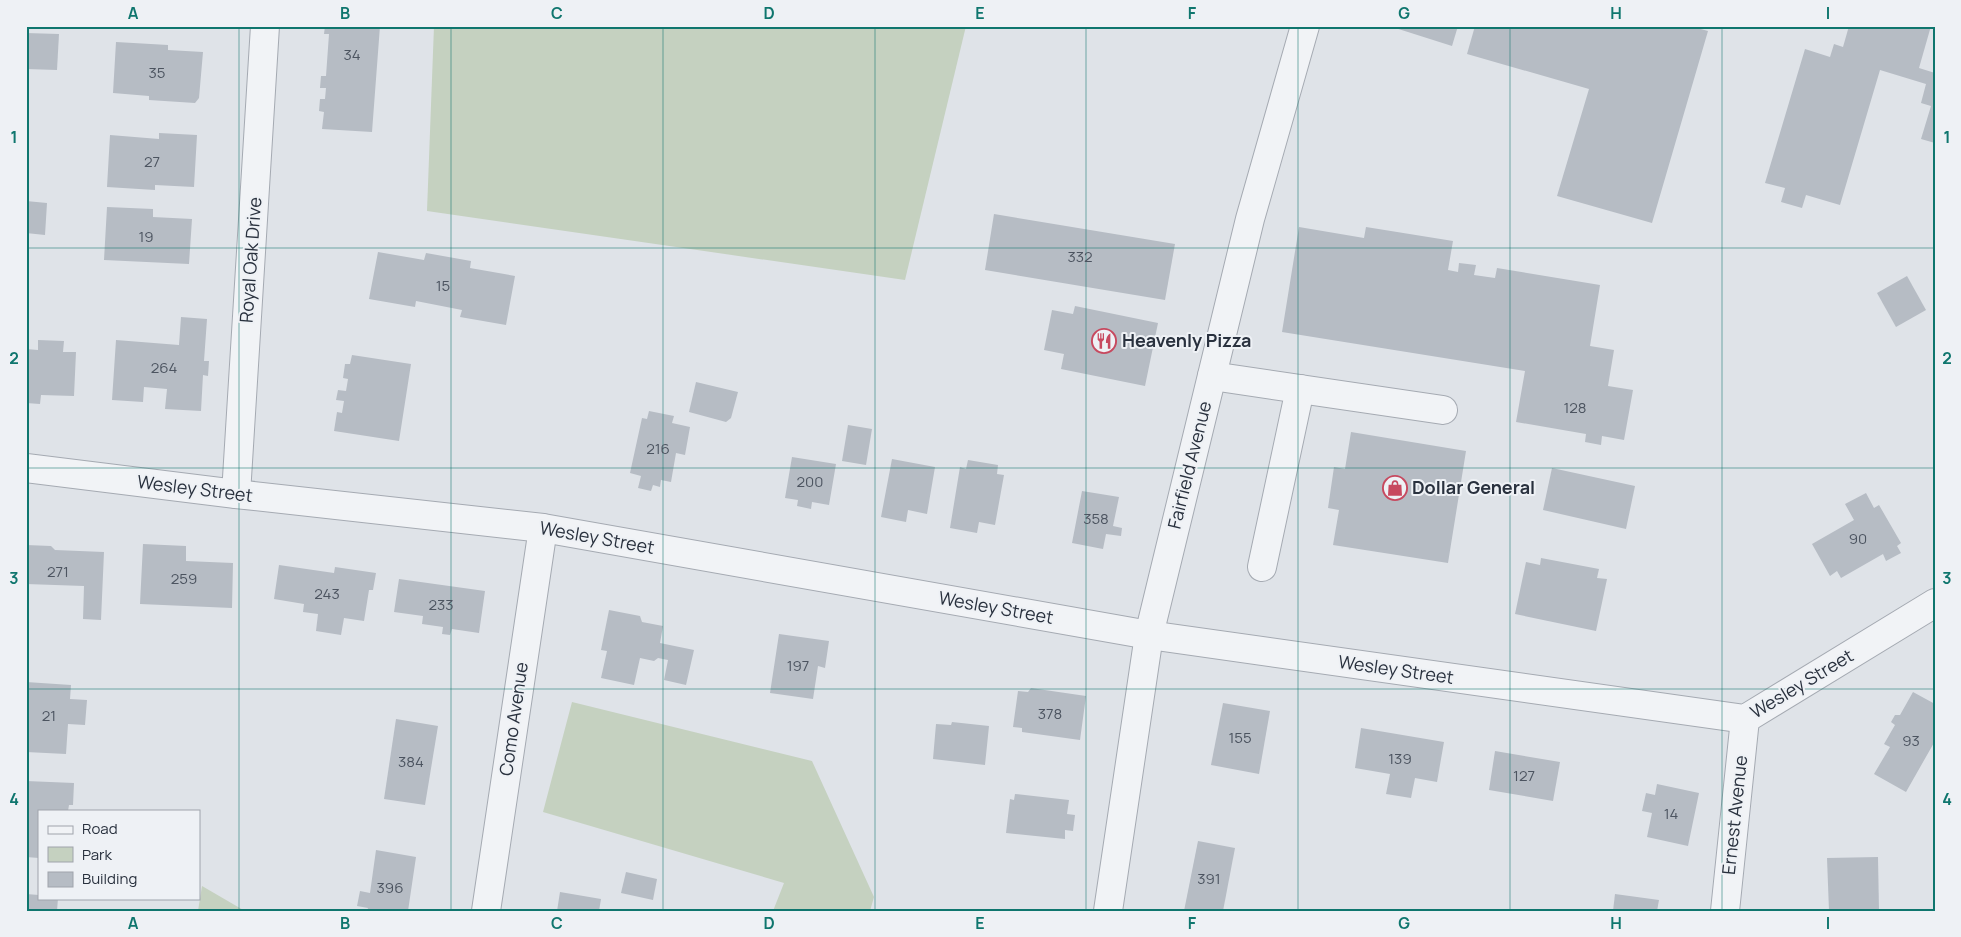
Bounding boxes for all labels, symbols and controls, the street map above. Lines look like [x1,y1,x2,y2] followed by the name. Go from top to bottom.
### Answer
[128,2,139,24] text: A
[340,2,350,24] text: B
[551,2,563,24] text: C
[763,2,775,24] text: D
[975,2,985,24] text: E
[1188,2,1197,24] text: F
[1398,2,1410,24] text: G
[1610,2,1622,24] text: H
[1826,2,1830,24] text: I
[343,44,361,65] house number: 34
[149,62,165,83] house number: 35
[10,126,18,148] text: 1
[1943,126,1951,148] text: 1
[144,151,160,172] house number: 27
[234,196,266,324] street label: Royal Oak Drive
[138,226,154,247] house number: 19
[1067,246,1093,267] house number: 332
[436,275,450,296] house number: 15
[1091,328,1117,354] restaurant icon: Heavenly Pizza
[1122,328,1251,352] place label: Heavenly Pizza
[9,347,19,369] text: 2
[1942,347,1952,369] text: 2
[151,357,178,378] house number: 264
[1563,397,1587,418] house number: 128
[1162,398,1217,531] street label: Fairfield Avenue
[646,438,670,459] house number: 216
[136,469,254,507] street label: Wesley Street
[797,471,823,492] house number: 200
[1382,475,1408,501] shop icon: Dollar General
[1412,475,1535,499] place label: Dollar General
[1083,508,1109,529] house number: 358
[538,515,656,559] street label: Wesley Street
[1849,528,1867,549] house number: 90
[47,561,69,582] house number: 271
[9,567,19,589] text: 3
[1942,567,1952,589] text: 3
[171,568,197,589] house number: 259
[314,583,340,604] house number: 243
[937,585,1055,629] street label: Wesley Street
[428,594,454,615] house number: 233
[1745,643,1857,723] street label: Wesley Street
[1337,649,1455,689] street label: Wesley Street
[787,655,809,676] house number: 197
[493,660,533,777] street label: Como Avenue
[1038,703,1062,724] house number: 378
[42,705,56,726] house number: 21
[1228,727,1252,748] house number: 155
[1902,730,1920,751] house number: 93
[1388,748,1412,769] house number: 139
[398,751,424,772] house number: 384
[1716,754,1752,876] street label: Ernest Avenue
[1513,765,1535,786] house number: 127
[9,788,19,810] text: 4
[1942,788,1952,810] text: 4
[1664,803,1678,824] house number: 14
[38,810,200,900] legend
[82,818,118,839] text: Road
[82,844,112,865] text: Park
[82,868,137,889] text: Building
[1197,868,1221,889] house number: 391
[377,877,403,898] house number: 396
[128,912,139,934] text: A
[340,912,350,934] text: B
[551,912,563,934] text: C
[763,912,775,934] text: D
[975,912,985,934] text: E
[1188,912,1197,934] text: F
[1398,912,1410,934] text: G
[1610,912,1622,934] text: H
[1826,912,1830,934] text: I

